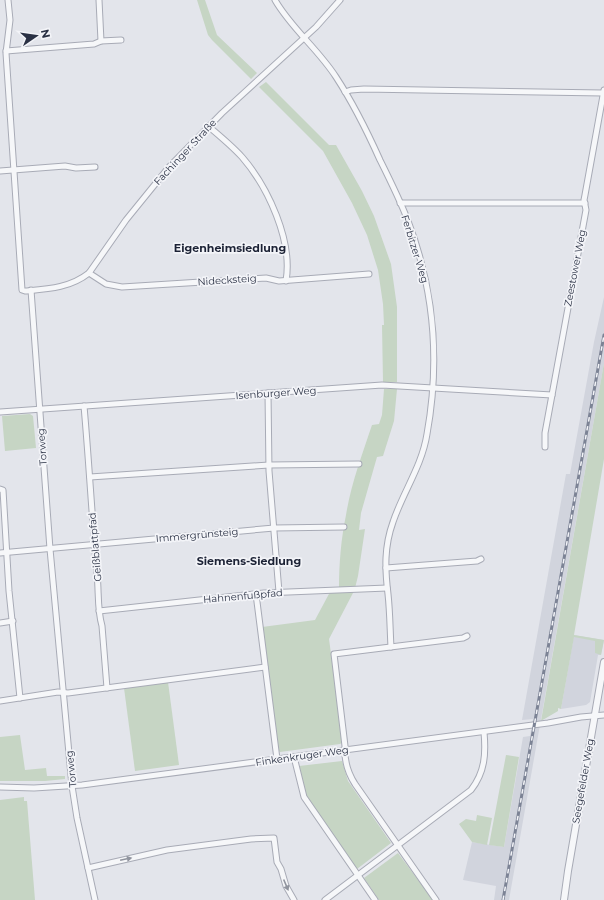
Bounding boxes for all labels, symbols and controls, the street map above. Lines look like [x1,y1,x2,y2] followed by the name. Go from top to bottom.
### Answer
[16,16,56,56] north arrow
[38,28,54,40] text: N
[151,116,219,188] street label: Fachinger Straße
[398,213,432,285] street label: Ferbitzer Weg
[561,228,589,308] street label: Zeestower Weg
[174,241,286,255] district label: Eigenheimsiedlung
[197,271,257,289] street label: Nidecksteig
[235,384,317,402] street label: Isenburger Weg
[34,428,50,466] street label: Torweg
[86,512,104,582] street label: Geißblattpfad
[155,525,239,545] street label: Immergrünsteig
[197,554,301,568] district label: Siemens-Siedlung
[203,586,283,606] street label: Hahnenfußpfad
[569,737,597,825] street label: Seegefelder Weg
[255,743,349,769] street label: Finkenkruger Weg
[63,750,79,788] street label: Torweg
[120,856,132,862] one-way arrow
[283,880,289,892] one-way arrow

